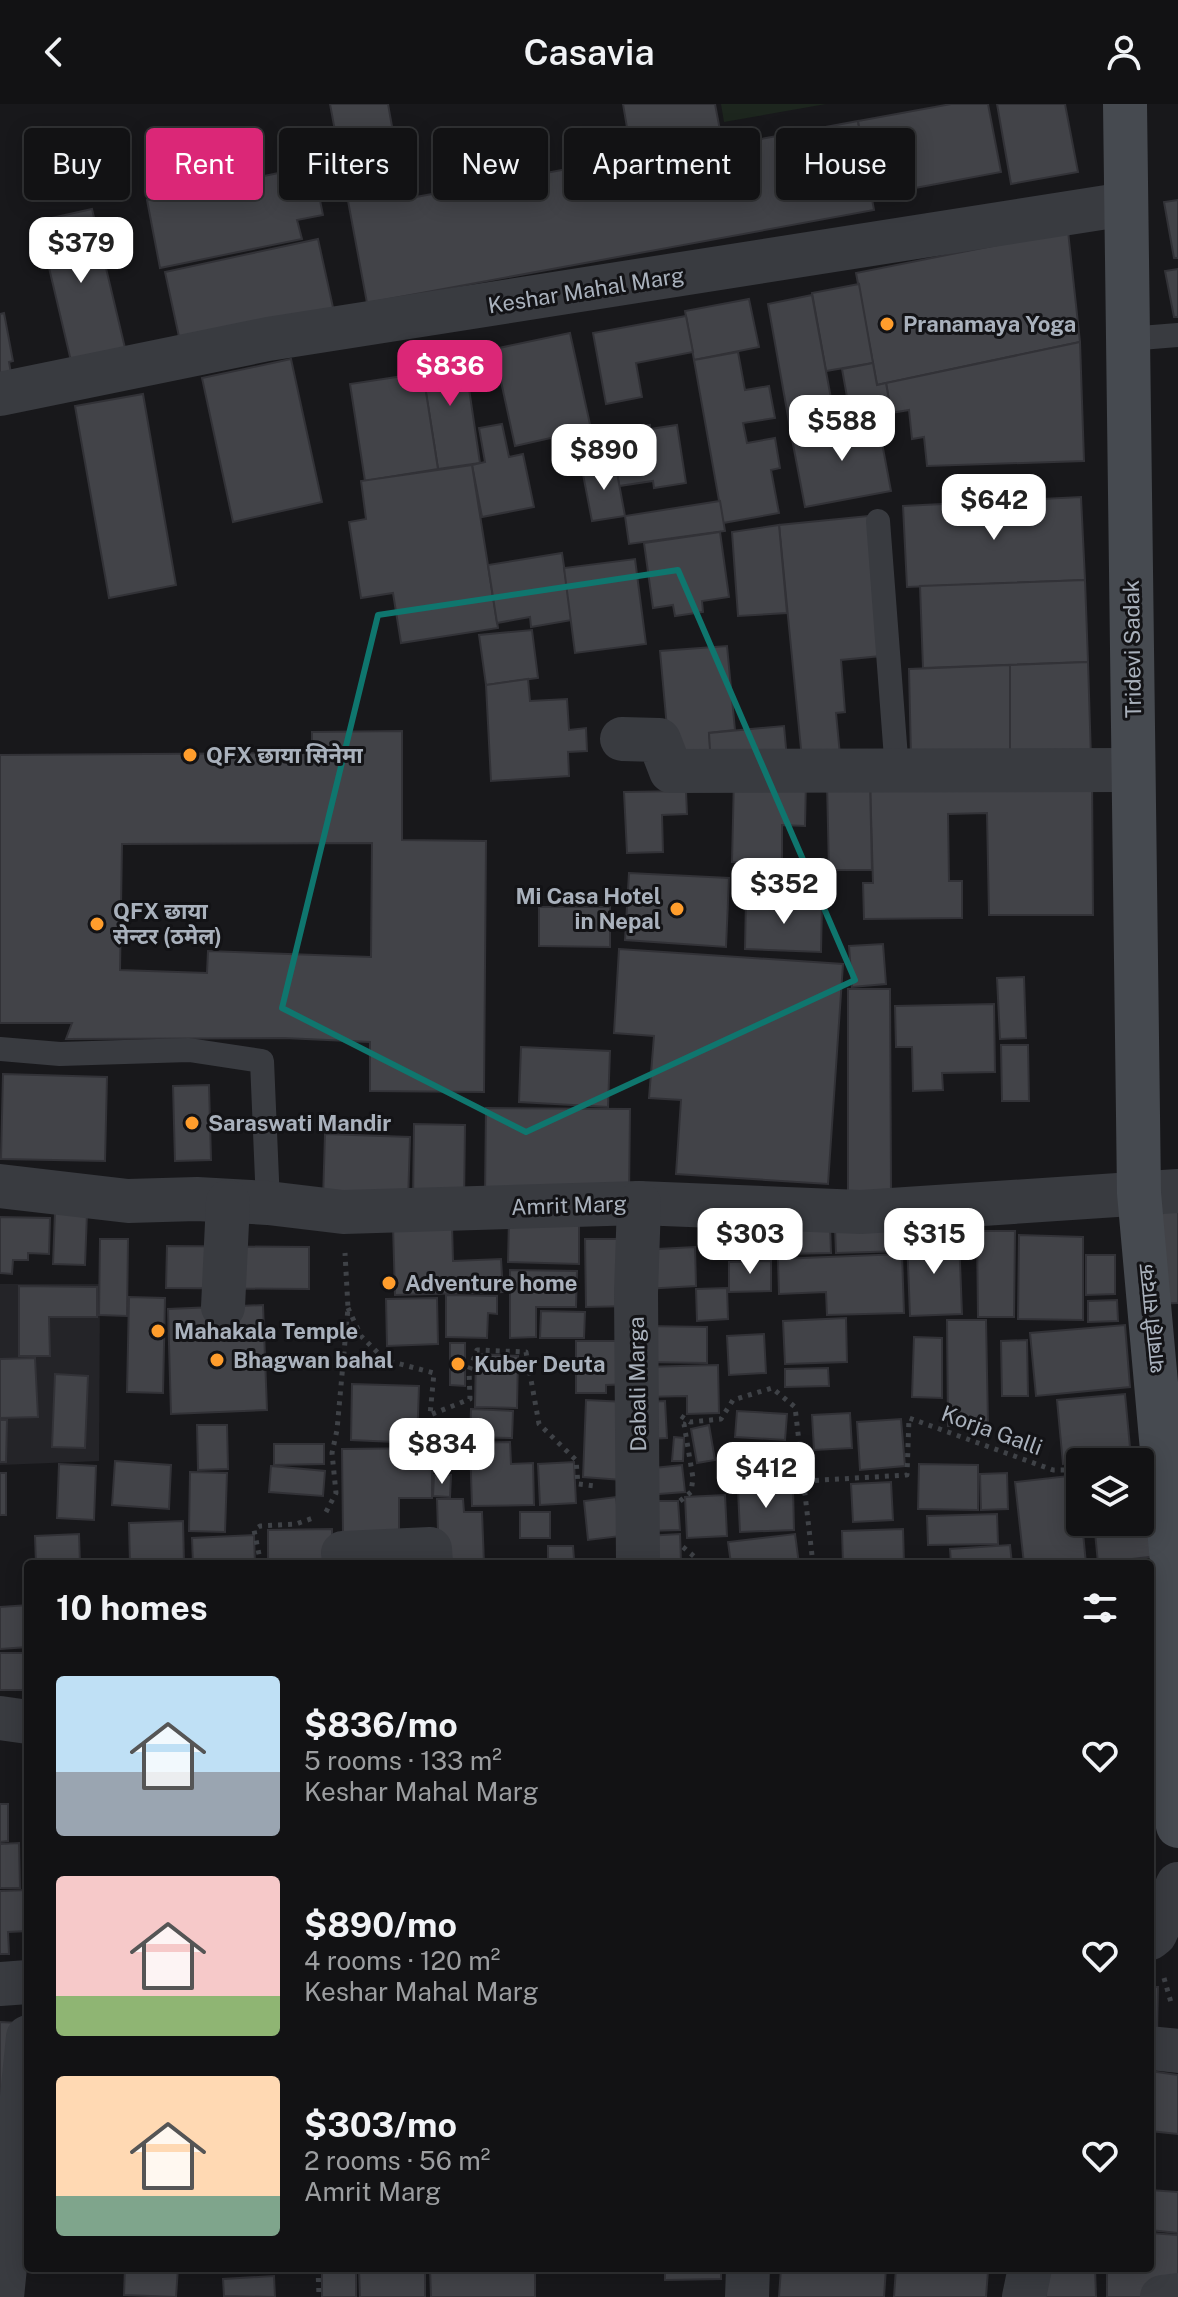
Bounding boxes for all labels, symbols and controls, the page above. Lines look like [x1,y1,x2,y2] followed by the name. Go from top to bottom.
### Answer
[32,30,76,74] icon: back
[1102,30,1146,74] icon: person
[523,31,655,73] text: Casavia
[24,128,130,200] chip: Buy
[146,128,263,200] chip: Rent
[279,128,417,200] chip: Filters
[433,128,548,200] chip: New
[564,128,760,200] chip: Apartment
[776,128,915,200] chip: House
[34,217,128,285] pin: $379
[47,227,115,258] text: $379
[486,262,686,318] street label: Keshar Mahal Marg
[903,311,1076,337] place label: Pranamaya Yoga
[878,315,896,333] marker: Pranamaya Yoga
[403,340,497,408] pin: $836
[415,350,485,381] text: $836
[795,395,889,463] pin: $588
[807,405,877,436] text: $588
[557,424,651,492] pin: $890
[570,434,638,465] text: $890
[947,474,1041,542] pin: $642
[960,484,1028,515] text: $642
[1118,580,1146,718] street label: Tridevi Sadak
[206,742,363,768] place label: QFX छाया सिनेमा
[181,746,199,764] marker: QFX छाया सिनेमा
[737,858,831,926] pin: $352
[749,868,819,899] text: $352
[515,883,661,934] place label: Mi Casa Hotel in Nepal
[113,898,222,949] place label: QFX छाया सेन्टर (ठमेल)
[668,900,686,918] marker: Mi Casa Hotel in Nepal
[88,915,106,933] marker: QFX छाया सेन्टर (ठमेल)
[208,1110,391,1136] place label: Saraswati Mandir
[183,1114,201,1132] marker: Saraswati Mandir
[511,1190,627,1220] street label: Amrit Marg
[703,1208,797,1276] pin: $303
[887,1208,981,1276] pin: $315
[716,1218,784,1249] text: $303
[902,1218,966,1249] text: $315
[1132,1262,1170,1375] street label: थाबाही सादक
[405,1270,577,1296] place label: Adventure home
[380,1274,398,1292] marker: Adventure home
[623,1316,651,1452] street label: Dabali Marga
[174,1318,358,1344] place label: Mahakala Temple
[149,1322,167,1340] marker: Mahakala Temple
[233,1347,393,1373] place label: Bhagwan bahal
[208,1351,226,1369] marker: Bhagwan bahal
[474,1351,605,1377] place label: Kuber Deuta
[449,1355,467,1373] marker: Kuber Deuta
[938,1400,1046,1460] street label: Korja Galli
[395,1418,489,1486] pin: $834
[407,1428,477,1459] text: $834
[719,1442,813,1510] pin: $412
[1066,1448,1154,1536] map controls
[1066,1448,1154,1536] button: layers
[735,1452,797,1483] text: $412
[1078,1586,1122,1630] icon: filters
[56,1588,208,1628] text: 10 homes
[304,1705,458,1745] text: $836/mo
[120,1708,216,1804] icon: home
[1078,1734,1122,1778] icon: heart
[304,1745,502,1776] text: 5 rooms · 133 m²
[304,1776,539,1807] text: Keshar Mahal Marg
[304,1905,457,1945] text: $890/mo
[120,1908,216,2004] icon: home
[1078,1934,1122,1978] icon: heart
[304,1945,500,1976] text: 4 rooms · 120 m²
[304,1976,539,2007] text: Keshar Mahal Marg
[304,2105,457,2145] text: $303/mo
[120,2108,216,2204] icon: home
[1078,2134,1122,2178] icon: heart
[304,2145,490,2176] text: 2 rooms · 56 m²
[304,2176,441,2207] text: Amrit Marg

